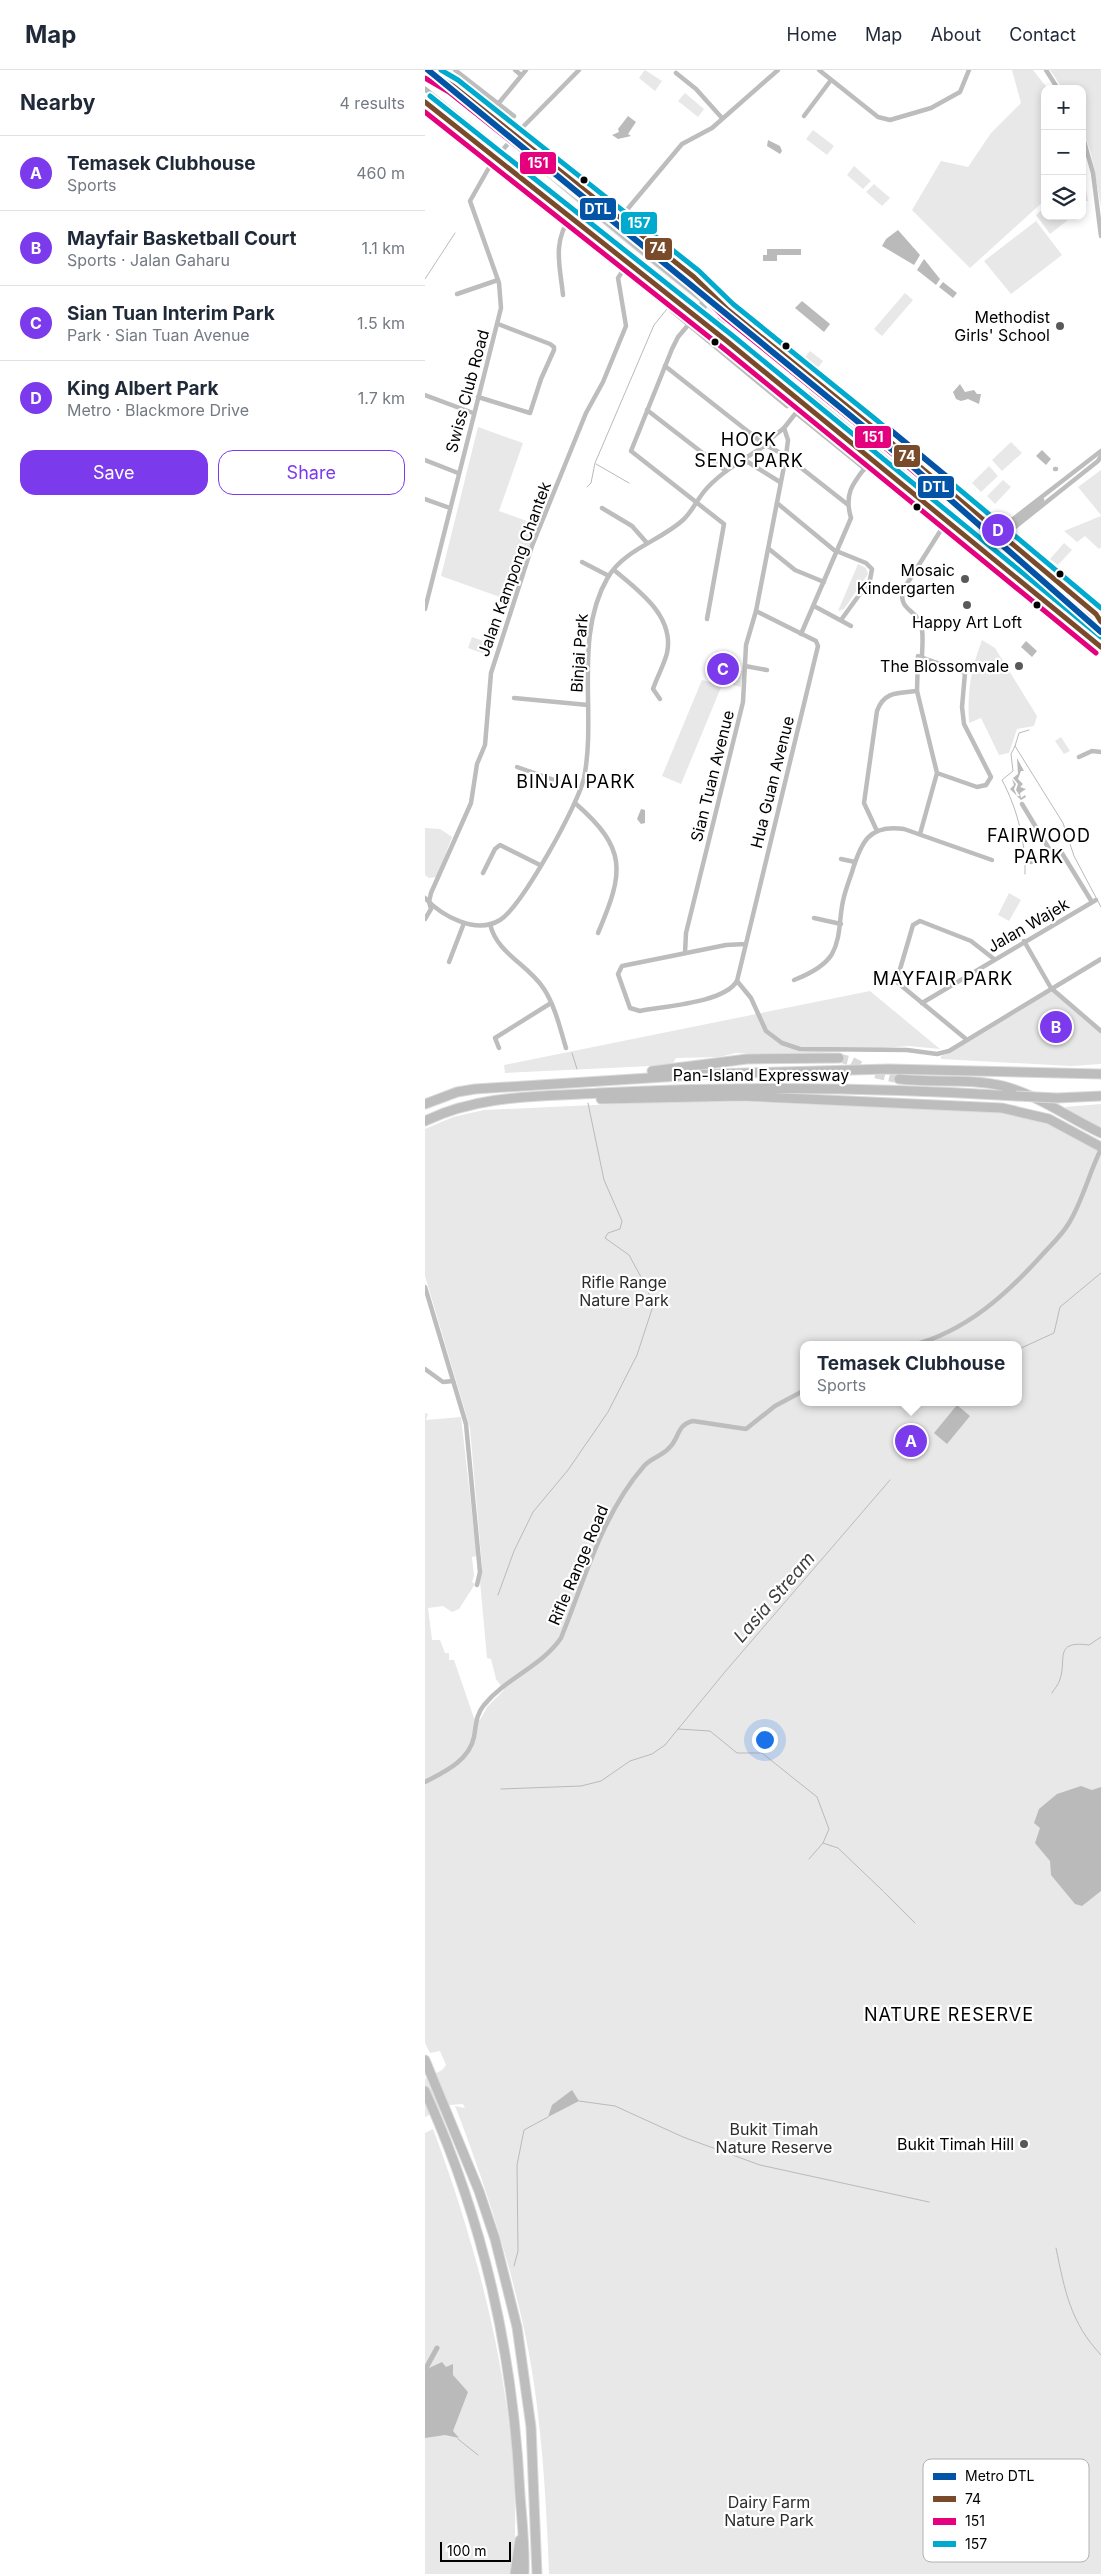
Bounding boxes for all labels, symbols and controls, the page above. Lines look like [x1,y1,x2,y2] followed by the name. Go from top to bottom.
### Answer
[25,20,76,49] text: Map
[787,24,837,45] text: Home
[865,24,902,45] text: Map
[930,24,981,45] text: About
[1009,24,1076,45] text: Contact
[1041,85,1086,220] map controls
[1041,85,1086,130] button: +
[20,90,95,115] text: Nearby
[340,93,405,113] text: 4 results
[1041,130,1086,175] button: −
[519,151,557,175] line badge: 151
[67,152,256,175] text: Temasek Clubhouse
[527,154,549,171] text: 151
[30,163,42,183] text: A
[356,163,405,183] text: 460 m
[67,175,116,195] text: Sports
[579,175,589,185] unlabelled marker
[1041,175,1086,220] button: layers
[579,197,617,221] line badge: DTL
[585,200,612,217] text: DTL
[620,211,658,235] line badge: 157
[627,214,651,231] text: 157
[67,227,296,250] text: Mayfair Basketball Court
[644,237,673,261] line badge: 74
[31,238,41,258] text: B
[361,238,405,258] text: 1.1 km
[650,239,666,256] text: 74
[67,250,230,270] text: Sports · Jalan Gaharu
[67,302,275,325] text: Sian Tuan Interim Park
[954,307,1050,345] place label: Methodist Girls' School
[30,313,42,333] text: C
[357,313,405,333] text: 1.5 km
[1054,320,1066,332] marker: Methodist Girls' School
[67,325,250,345] text: Park · Sian Tuan Avenue
[441,327,493,455] street label: Swiss Club Road
[710,337,720,347] unlabelled marker
[781,341,791,351] unlabelled marker
[67,377,219,400] text: King Albert Park
[30,388,42,408] text: D
[358,388,405,408] text: 1.7 km
[67,400,249,420] text: Metro · Blackmore Drive
[854,425,892,449] line badge: 151
[862,428,884,445] text: 151
[694,429,804,471] district label: HOCK SENG PARK
[893,444,921,468] line badge: 74
[899,447,915,464] text: 74
[20,450,208,495] button: Save
[218,450,405,495] button: Share
[917,475,955,499] line badge: DTL
[923,478,950,495] text: DTL
[473,479,555,659] street label: Jalan Kampong Chantek
[912,502,922,512] unlabelled marker
[982,511,1014,549] pin: D
[857,560,955,598] place label: Mosaic Kindergarten
[1055,569,1065,579] unlabelled marker
[959,573,971,585] marker: Mosaic Kindergarten
[961,599,973,611] marker: Happy Art Loft
[1032,600,1042,610] unlabelled marker
[912,612,1022,632] place label: Happy Art Loft
[566,613,592,693] street label: Binjai Park
[707,650,739,688] pin: C
[880,656,1009,676] place label: The Blossomvale
[1013,660,1025,672] marker: The Blossomvale
[686,708,738,844] street label: Sian Tuan Avenue
[746,714,798,850] street label: Hua Guan Avenue
[516,771,636,792] district label: BINJAI PARK
[987,825,1091,867] district label: FAIRWOOD PARK
[984,894,1073,956] street label: Jalan Wajek
[873,968,1013,989] district label: MAYFAIR PARK
[1040,1008,1072,1046] pin: B
[673,1065,849,1085] street label: Pan-Island Expressway
[579,1272,669,1310] park label: Rifle Range Nature Park
[800,1341,1022,1406] popup
[817,1352,1005,1375] text: Temasek Clubhouse
[817,1375,866,1395] text: Sports
[895,1422,927,1460] pin: A
[544,1502,612,1628] street label: Rifle Range Road
[729,1548,819,1646] water label: Lasia Stream
[752,1727,778,1753] your location
[864,2004,1034,2025] district label: NATURE RESERVE
[716,2119,832,2157] park label: Bukit Timah Nature Reserve
[897,2134,1014,2154] place label: Bukit Timah Hill
[1018,2138,1030,2150] marker: Bukit Timah Hill
[923,2459,1089,2562] legend
[965,2467,1034,2484] text: Metro DTL
[965,2490,981,2507] text: 74
[724,2492,814,2530] park label: Dairy Farm Nature Park
[965,2512,985,2529] text: 151
[965,2535,987,2552] text: 157
[440,2539,511,2562] scale bar
[447,2542,487,2559] text: 100 m

